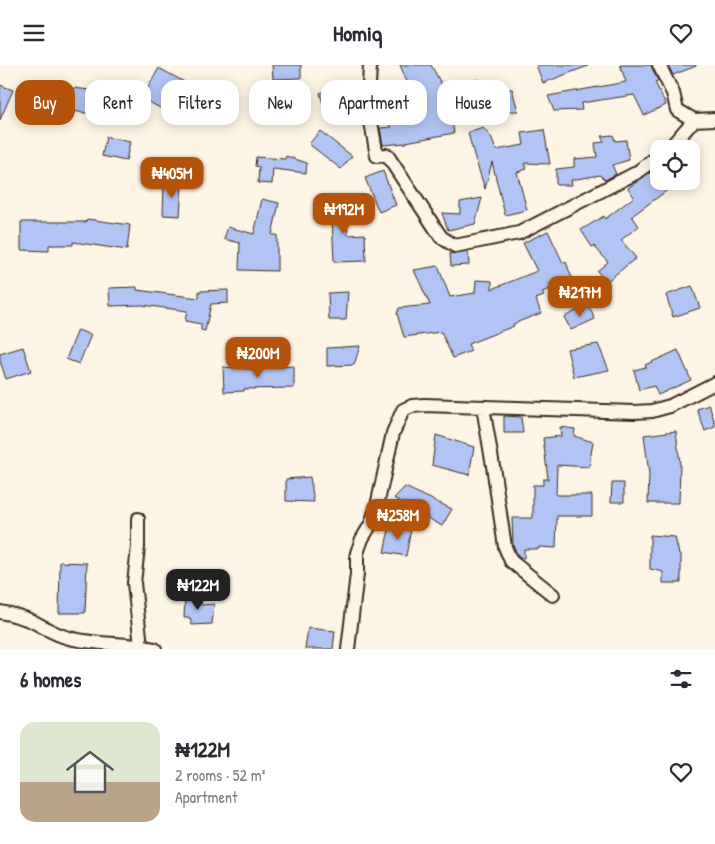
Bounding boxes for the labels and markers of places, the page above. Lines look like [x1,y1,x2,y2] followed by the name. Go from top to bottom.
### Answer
[137,157,207,199] pin: ₦405M
[309,193,379,235] pin: ₦192M
[545,275,615,318] pin: ₦217M
[223,337,293,379] pin: ₦200M
[363,499,433,541] pin: ₦258M
[163,569,233,611] pin: ₦122M

